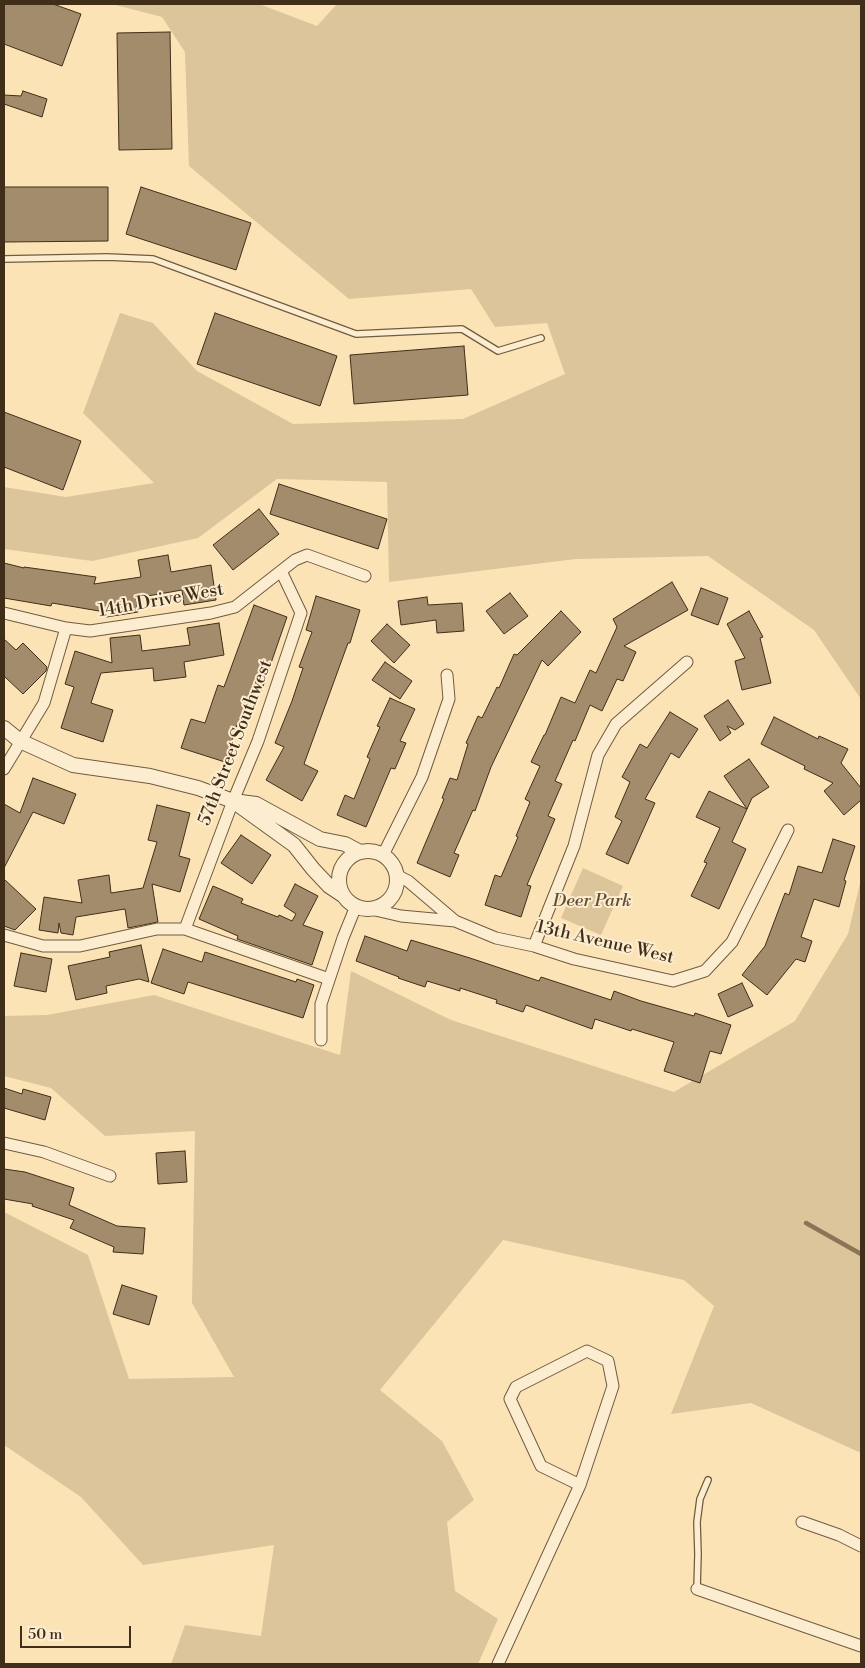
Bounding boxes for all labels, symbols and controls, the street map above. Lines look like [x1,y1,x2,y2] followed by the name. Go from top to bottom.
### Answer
[97,579,225,623] street label: 14th Drive West
[194,657,278,829] street label: 57th Street Southwest
[553,891,631,913] park label: Deer Park
[534,917,676,969] street label: 13th Avenue West
[22,1616,134,1648] scale bar
[28,1625,62,1644] text: 50 m

